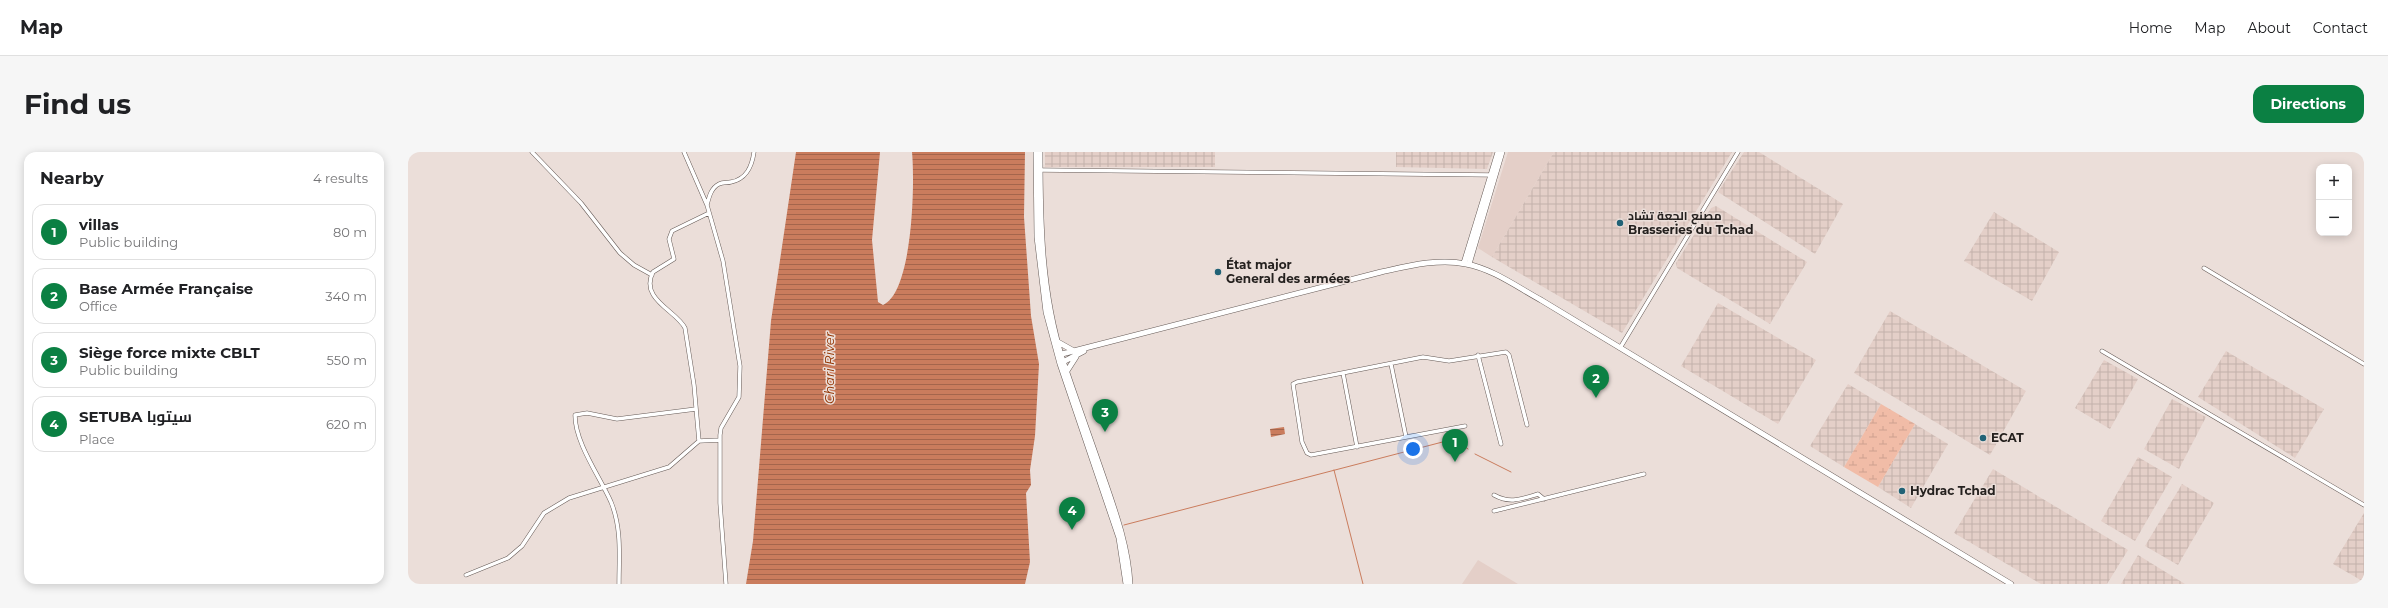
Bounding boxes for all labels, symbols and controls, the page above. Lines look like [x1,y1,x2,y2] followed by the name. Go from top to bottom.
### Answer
[20,16,63,39] text: Map
[2129,19,2172,37] text: Home
[2194,19,2225,37] text: Map
[2247,19,2291,37] text: About
[2313,19,2368,37] text: Contact
[2253,85,2364,123] button: Directions
[24,87,131,121] text: Find us
[2316,164,2352,236] map controls
[2316,164,2352,200] button: +
[40,168,104,188] text: Nearby
[313,170,368,186] text: 4 results
[2316,200,2352,236] button: −
[1628,208,1753,237] place label: مصنع الجعة تشاد Brasseries du Tchad
[79,215,119,234] text: villas
[1615,218,1625,228] marker: مصنع الجعة تشاد Brasseries du Tchad
[51,224,57,240] text: 1
[333,224,367,240] text: 80 m
[79,234,178,250] text: Public building
[1226,257,1351,286] place label: État major General des armées
[1213,267,1223,277] marker: État major General des armées
[79,279,253,298] text: Base Armée Française
[50,288,58,304] text: 2
[325,288,367,304] text: 340 m
[79,298,117,314] text: Office
[821,331,837,404] water label: Chari River
[79,343,260,362] text: Siège force mixte CBLT
[50,352,58,368] text: 3
[327,352,367,368] text: 550 m
[79,362,178,378] text: Public building
[1583,365,1609,398] pin: 2
[1092,399,1118,432] pin: 3
[79,407,192,426] text: SETUBA سيتوبا
[50,416,58,432] text: 4
[326,416,367,432] text: 620 m
[1442,429,1468,462] pin: 1
[1991,430,2024,445] place label: ECAT
[79,431,115,447] text: Place
[1978,433,1988,443] marker: ECAT
[1403,439,1423,459] your location
[1910,483,1996,498] place label: Hydrac Tchad
[1897,486,1907,496] marker: Hydrac Tchad
[1059,497,1085,530] pin: 4

